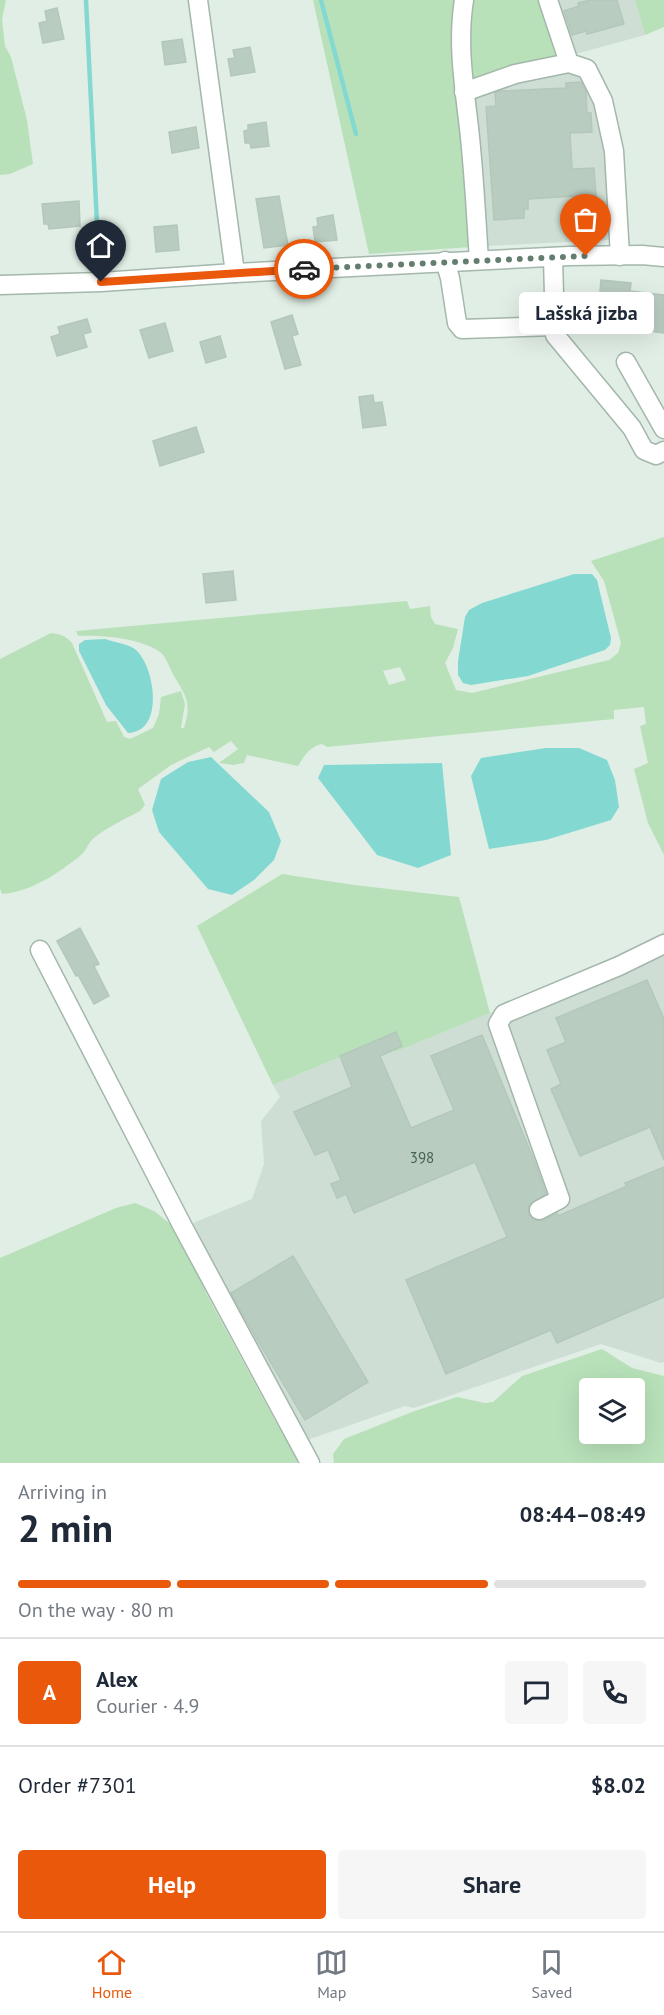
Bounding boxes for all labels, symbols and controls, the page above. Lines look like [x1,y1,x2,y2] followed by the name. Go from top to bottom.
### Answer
[560,194,611,256] pin
[569,203,602,236] icon: bag
[75,220,126,282] pin
[84,229,117,262] icon: home
[274,239,334,299] courier
[288,253,321,286] icon: car
[518,292,654,334] callout: Lašská jizba
[535,300,638,326] text: Lašská jizba
[410,1148,434,1167] house number: 398
[579,1378,645,1444] map controls
[579,1378,645,1444] button: layers
[18,1479,107,1505] text: Arriving in
[520,1500,646,1528] text: 08:44–08:49
[18,1502,113,1553] text: 2 min
[18,1597,174,1623] text: On the way · 80 m
[505,1661,568,1724] button: chat
[583,1661,646,1724] button: phone
[96,1665,138,1693] text: Alex
[43,1678,56,1706] text: A
[96,1693,199,1719] text: Courier · 4.9
[18,1771,137,1799] text: Order #7301
[591,1771,646,1799] text: $8.02
[18,1850,326,1919] button: Help
[338,1850,646,1919] button: Share
[92,1946,132,2002] tab: Home
[315,1946,348,2002] tab: Map
[532,1946,572,2002] tab: Saved

